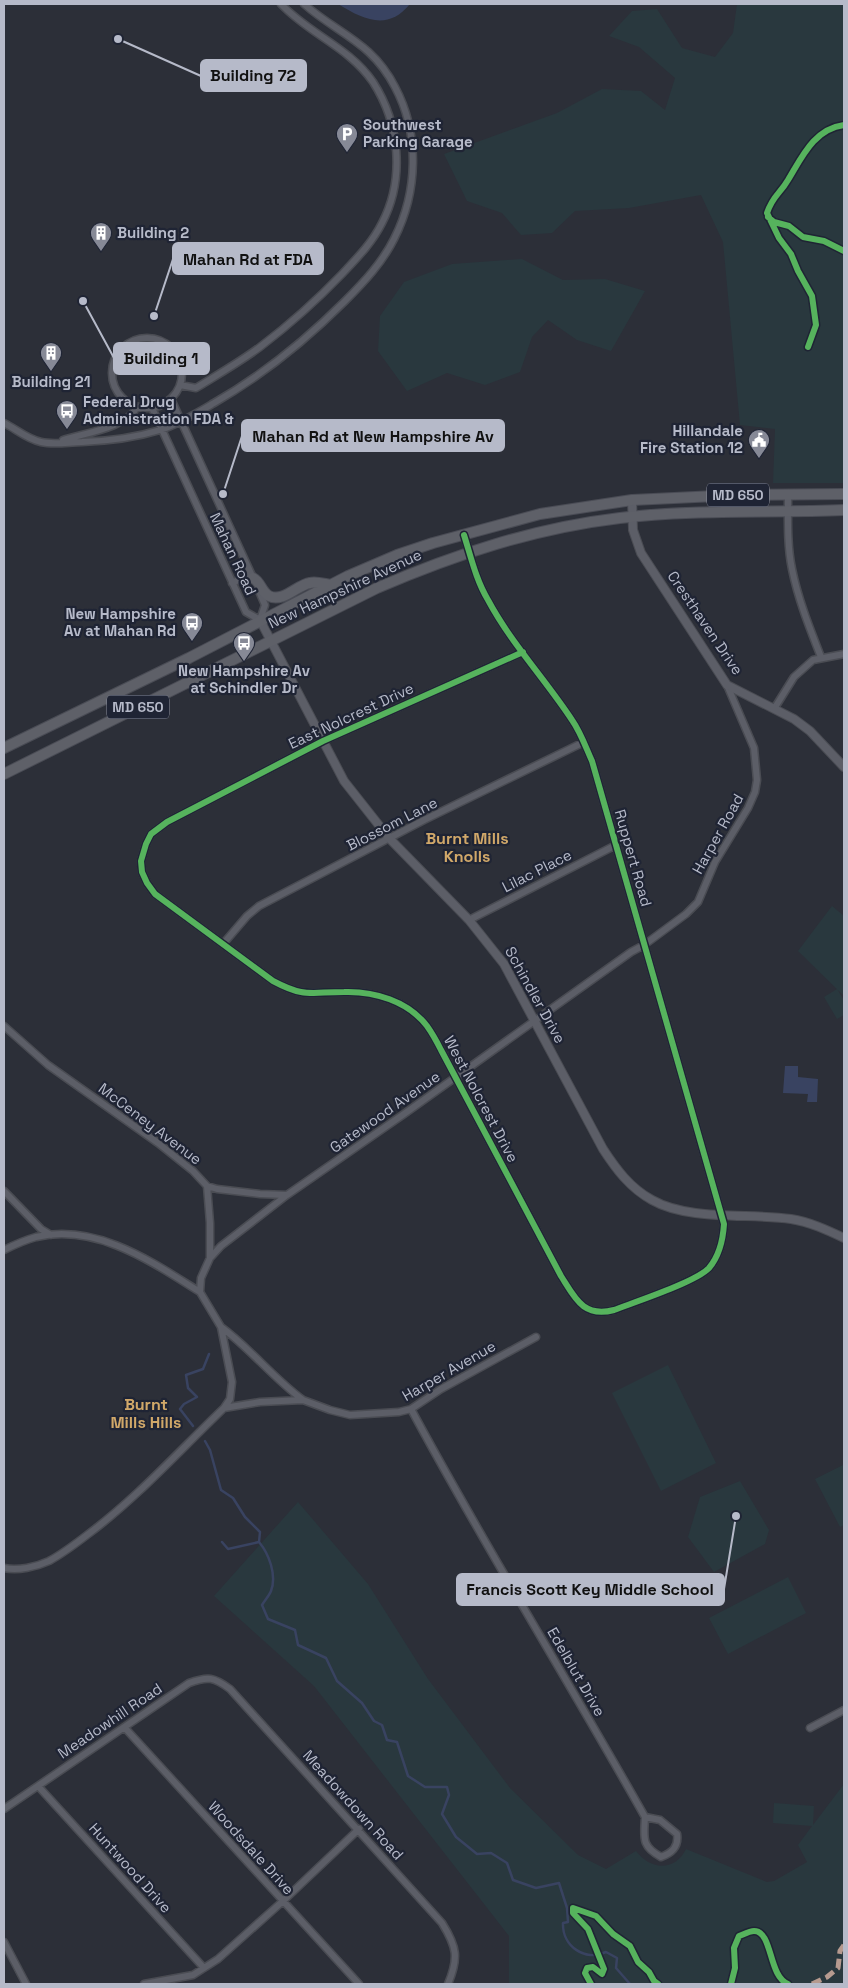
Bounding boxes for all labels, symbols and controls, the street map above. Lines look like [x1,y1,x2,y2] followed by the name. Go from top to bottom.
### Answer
[201,60,306,91] callout: Building 72
[210,65,296,86] text: Building 72
[363,115,473,151] place label: Southwest Parking Garage
[335,122,359,153] parking icon: Southwest Parking Garage
[89,221,113,252] building icon: Building 2
[117,223,189,242] place label: Building 2
[173,243,323,274] callout: Mahan Rd at FDA
[183,249,313,270] text: Mahan Rd at FDA
[39,341,63,372] building icon: Building 21
[114,343,209,374] callout: Building 1
[124,348,198,369] text: Building 1
[11,372,91,391] place label: Building 21
[83,392,234,428] place label: Federal Drug Administration FDA &
[55,399,79,430] bus stop icon: Federal Drug Administration FDA &
[242,420,504,451] callout: Mahan Rd at New Hampshire Av
[640,421,743,457] place label: Hillandale Fire Station 12
[252,426,494,447] text: Mahan Rd at New Hampshire Av
[747,428,771,459] public building icon: Hillandale Fire Station 12
[707,484,769,506] road number: MD 650
[206,509,261,598] street label: Mahan Road
[265,545,425,633] street label: New Hampshire Avenue
[664,567,747,679] street label: Cresthaven Drive
[64,604,176,640] place label: New Hampshire Av at Mahan Rd
[180,611,204,642] bus stop icon: New Hampshire Av at Mahan Rd
[232,631,256,662] bus stop icon: New Hampshire Av at Schindler Dr
[178,661,310,697] place label: New Hampshire Av at Schindler Dr
[285,678,417,753] street label: East Nolcrest Drive
[107,696,169,719] road number: MD 650
[688,790,747,877] street label: Harper Road
[343,792,441,855] street label: Blossom Lane
[611,807,656,909] street label: Ruppert Road
[425,828,509,867] district label: Burnt Mills Knolls
[499,845,575,896] street label: Lilac Place
[501,943,570,1047] street label: Schindler Drive
[440,1032,523,1166] street label: West Nolcrest Drive
[326,1066,444,1157] street label: Gatewood Avenue
[95,1079,206,1169] street label: McCeney Avenue
[399,1336,499,1405] street label: Harper Avenue
[111,1394,181,1433] district label: Burnt Mills Hills
[457,1574,724,1605] callout: Francis Scott Key Middle School
[466,1579,714,1600] text: Francis Scott Key Middle School
[543,1624,610,1720] street label: Edelblut Drive
[54,1679,166,1763] street label: Meadowhill Road
[299,1746,408,1864] street label: Meadowdown Road
[204,1797,299,1899] street label: Woodsdale Drive
[85,1819,176,1917] street label: Huntwood Drive

